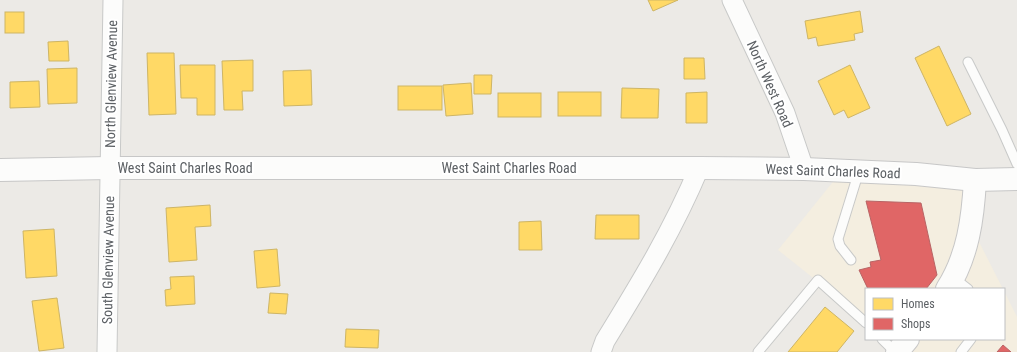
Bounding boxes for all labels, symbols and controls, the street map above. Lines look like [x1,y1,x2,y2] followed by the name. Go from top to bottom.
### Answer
[102,20,120,148] street label: North Glenview Avenue
[744,38,796,130] street label: North West Road
[117,160,253,176] street label: West Saint Charles Road
[441,160,577,176] street label: West Saint Charles Road
[765,161,901,181] street label: West Saint Charles Road
[99,195,117,324] street label: South Glenview Avenue
[865,288,1005,340] legend
[901,297,935,311] text: Homes
[901,317,930,331] text: Shops

